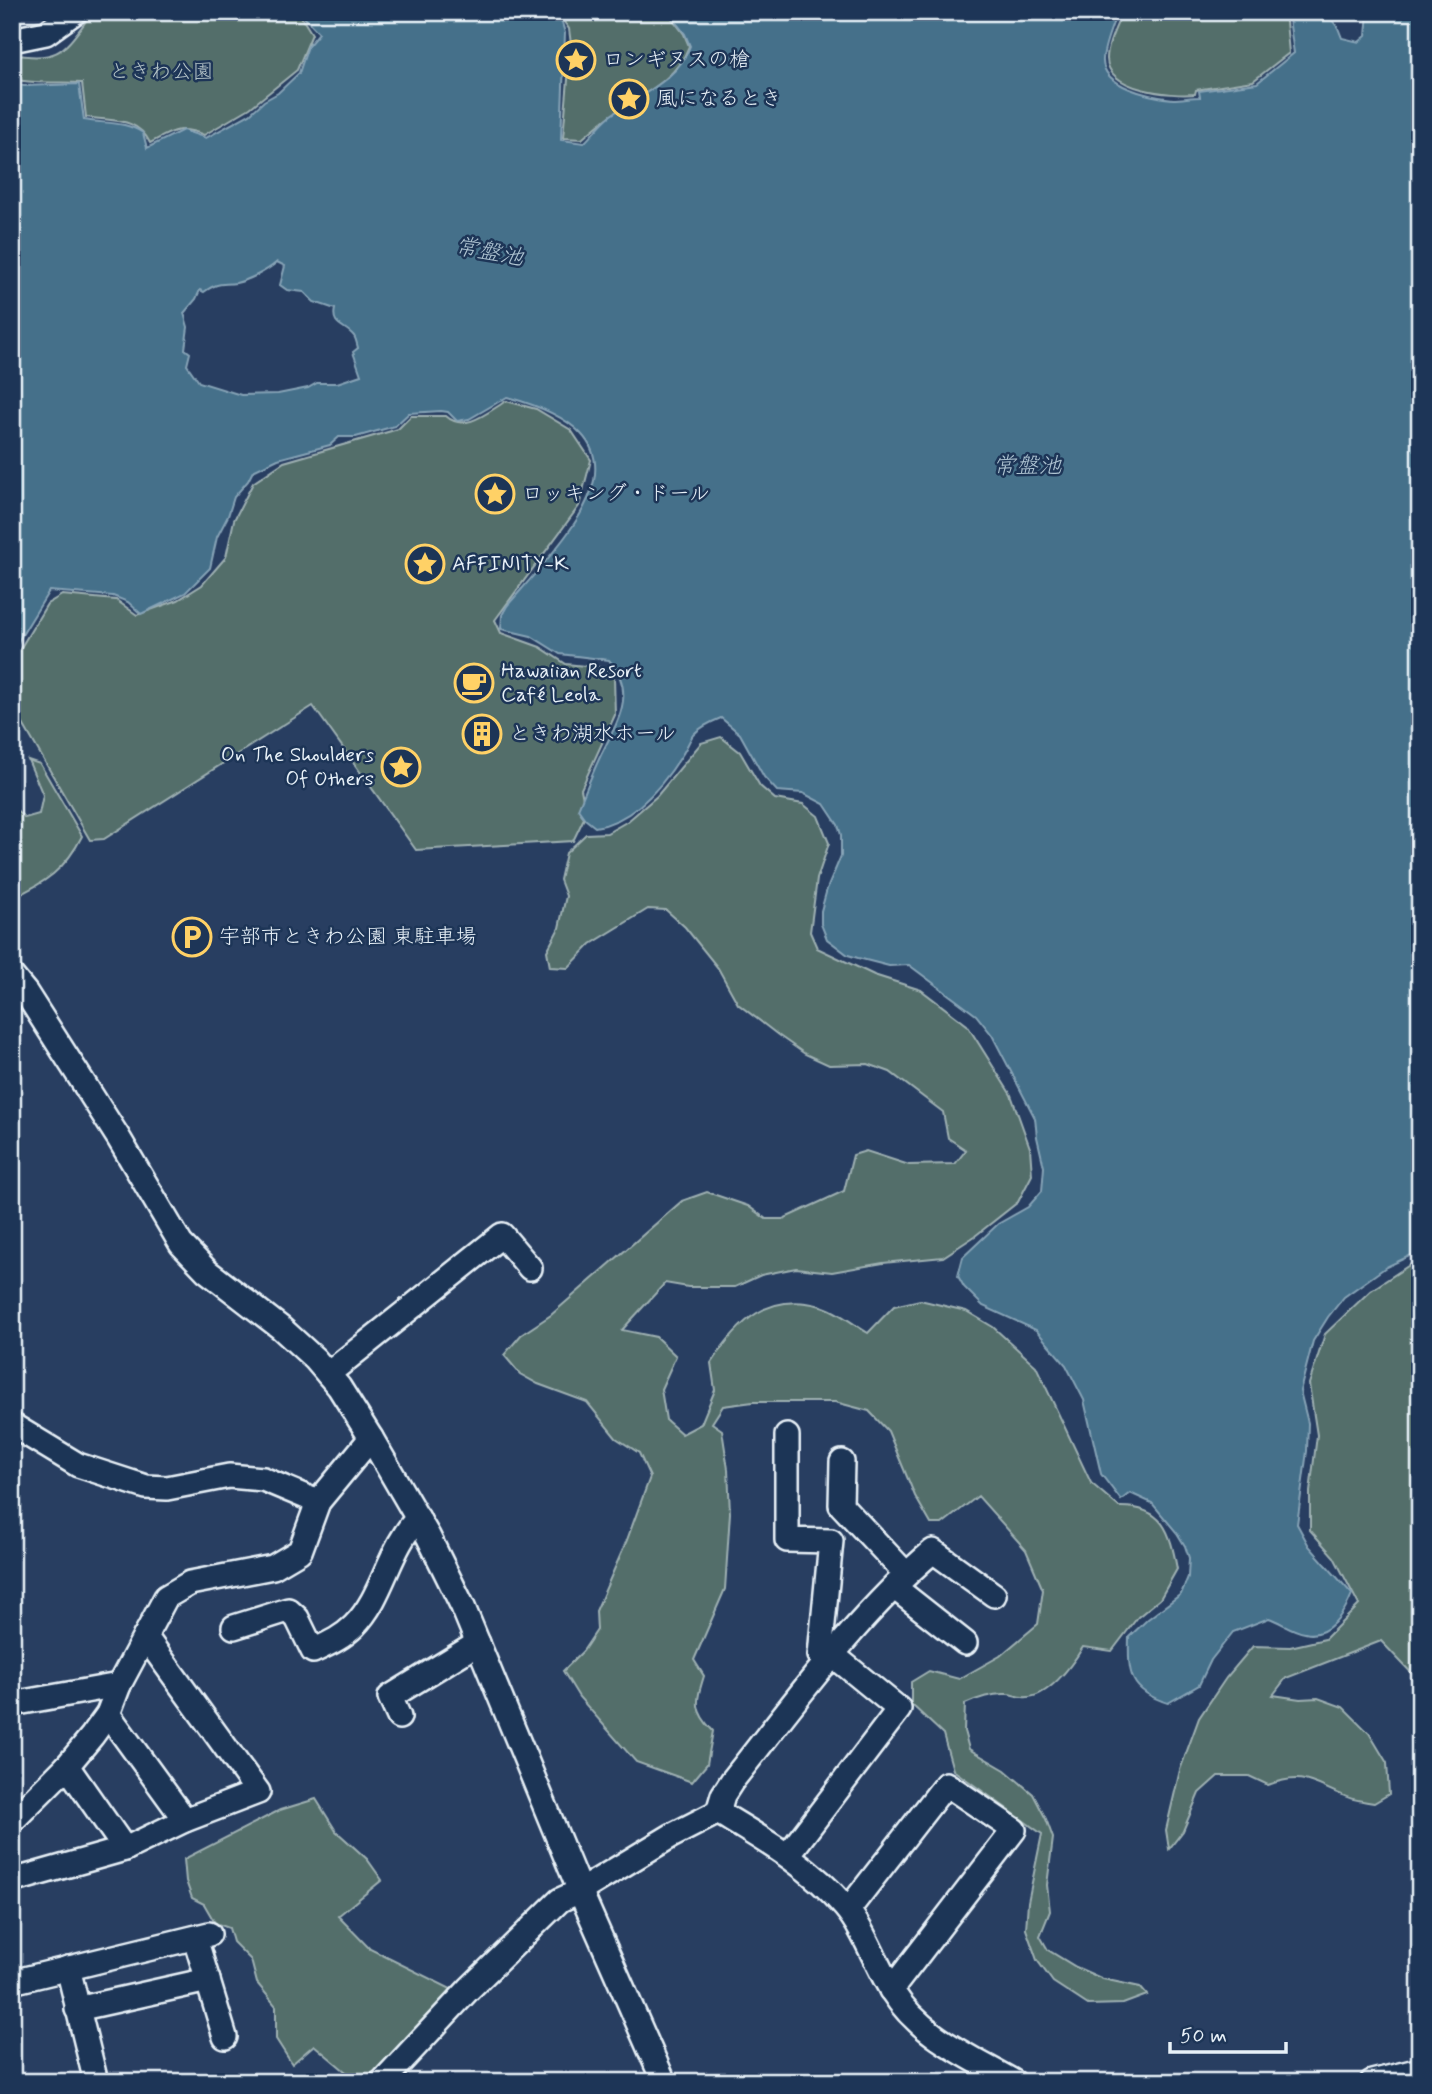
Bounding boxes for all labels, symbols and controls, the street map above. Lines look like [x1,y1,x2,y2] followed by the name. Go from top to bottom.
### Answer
[555,39,597,81] place icon: ロンギヌスの槍
[603,46,750,74] place label: ロンギヌスの槍
[109,58,214,86] park label: ときわ公園
[608,78,650,120] place icon: 風になるとき
[656,85,782,113] place label: 風になるとき
[452,232,527,274] water label: 常盤池
[993,452,1063,482] water label: 常盤池
[474,473,516,515] place icon: ロッキング・ドール
[522,480,710,508] place label: ロッキング・ドール
[404,543,446,585] place icon: AFFINITY-K
[452,550,569,578] place label: AFFINITY-K
[501,657,642,709] place label: Hawaiian Resort Café Leola
[453,662,495,704] cafe icon: Hawaiian Resort Café Leola
[461,713,503,755] building icon: ときわ湖水ホール
[509,720,676,748] place label: ときわ湖水ホール
[221,741,374,793] place label: On The Shoulders Of Others
[380,746,422,788] place icon: On The Shoulders Of Others
[171,916,213,958] parking icon: 宇部市ときわ公園 東駐車場
[219,923,477,951] place label: 宇部市ときわ公園 東駐車場
[1170,2010,1285,2054] scale bar
[1180,2022,1227,2050] text: 50 m

